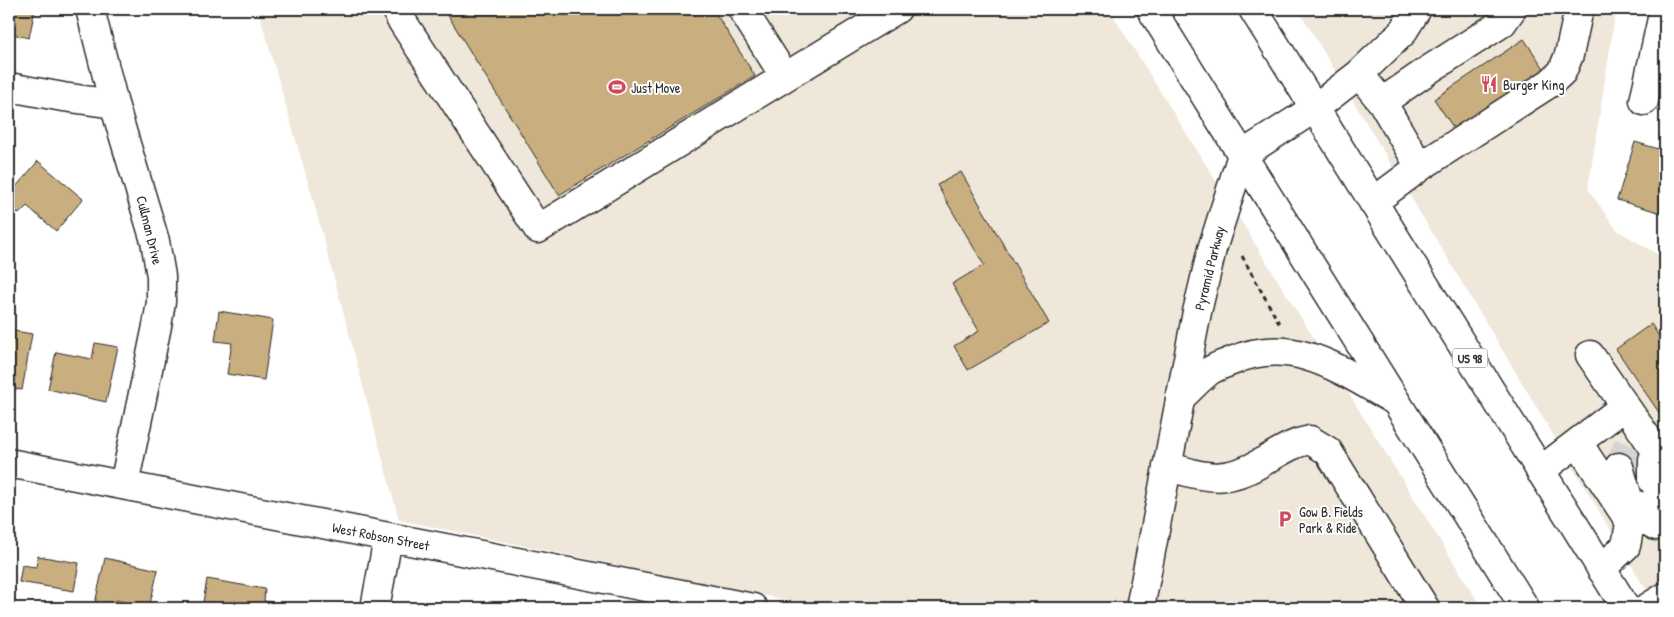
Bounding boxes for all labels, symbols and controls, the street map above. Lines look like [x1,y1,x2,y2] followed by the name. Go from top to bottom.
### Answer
[1479,74,1499,94] restaurant icon: Burger King
[1503,75,1565,95] place label: Burger King
[607,77,627,97] sports icon: Just Move
[631,78,681,97] place label: Just Move
[132,194,168,267] street label: Cullman Drive
[1189,224,1230,312] street label: Pyramid Parkway
[1452,348,1488,368] road number: US 98
[1299,502,1363,537] place label: Gow B. Fields Park & Ride
[1275,509,1295,529] parking icon: Gow B. Fields Park & Ride
[331,517,431,555] street label: West Robson Street

